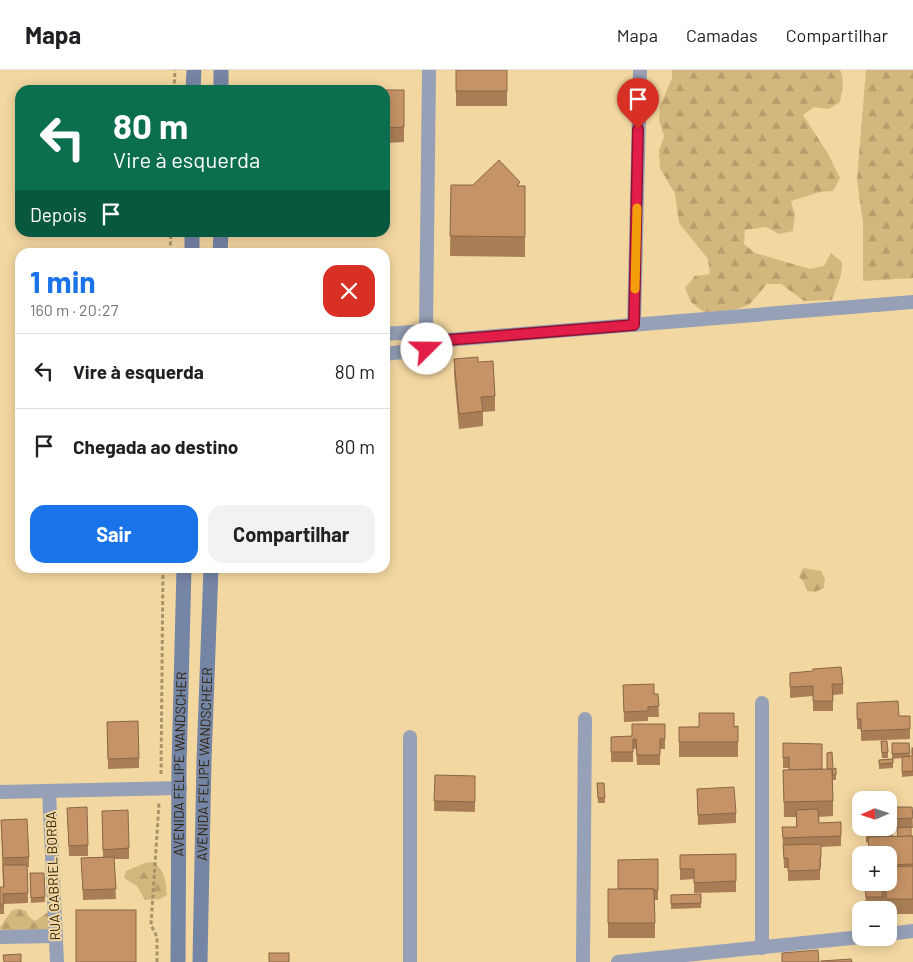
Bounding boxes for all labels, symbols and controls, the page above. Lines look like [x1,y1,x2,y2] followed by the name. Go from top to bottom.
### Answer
[25,20,81,49] text: Mapa
[617,24,658,46] text: Mapa
[686,24,758,46] text: Camadas
[786,24,888,46] text: Compartilhar
[617,78,659,129] pin
[624,85,652,113] icon: arrive
[113,104,188,146] text: 80 m
[30,105,95,170] icon: left
[113,146,260,172] text: Vire à esquerda
[97,200,125,228] icon: arrive
[30,203,87,226] text: Depois
[30,263,96,299] text: 1 min
[323,265,375,317] button: close
[30,300,118,319] text: 160 m · 20:27
[400,322,452,374] position arrow
[30,357,58,385] icon: left
[73,360,204,383] text: Vire à esquerda
[335,360,375,383] text: 80 m
[30,432,58,460] icon: arrive
[73,435,238,458] text: Chegada ao destino
[335,435,375,458] text: 80 m
[30,505,198,563] button: Sair
[208,505,375,563] button: Compartilhar
[193,667,215,861] street label: AVENIDA FELIPE WANDSCHEER
[170,671,189,857] street label: AVENIDA FELIPE WANDSCHER
[852,791,898,836] north arrow
[852,791,897,946] map controls
[42,811,63,941] street label: RUA GABRIEL BORBA
[852,846,897,891] button: +
[852,901,897,946] button: −

